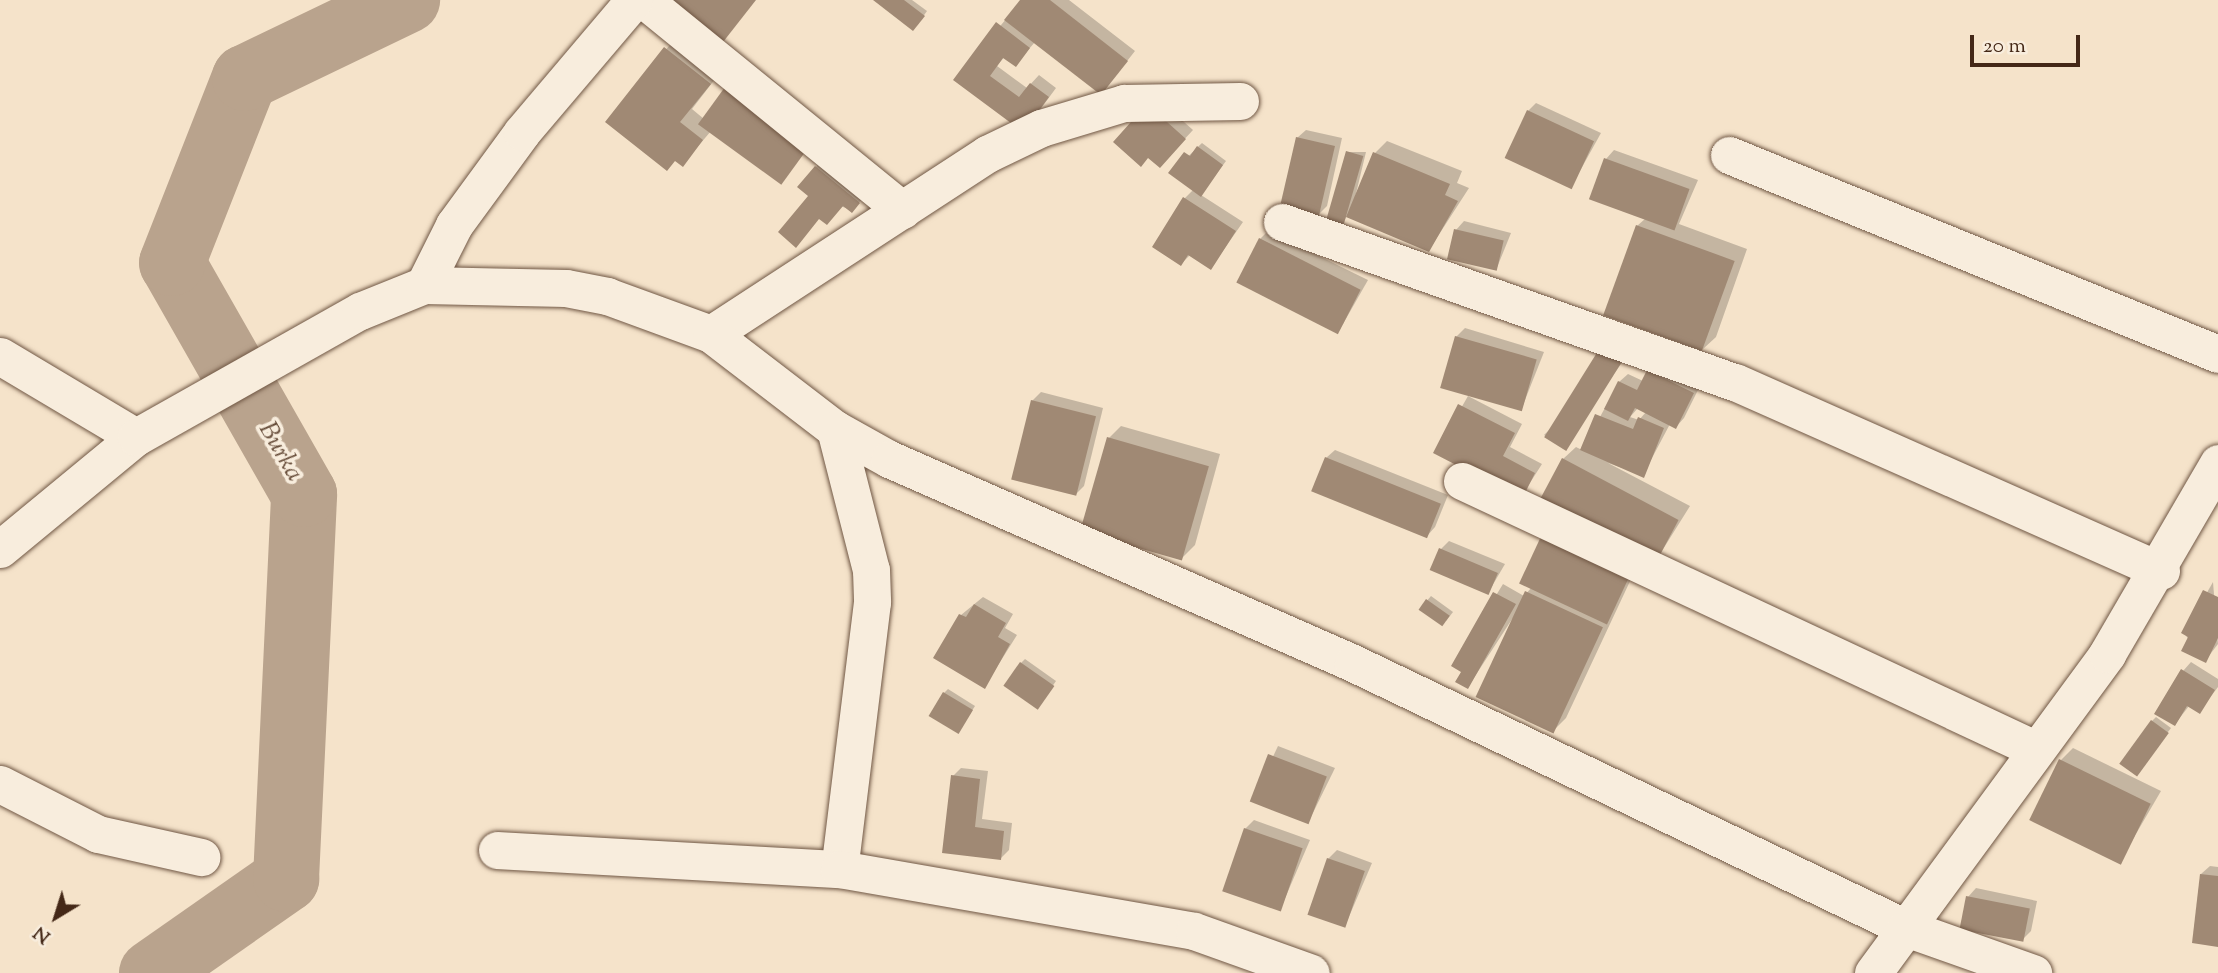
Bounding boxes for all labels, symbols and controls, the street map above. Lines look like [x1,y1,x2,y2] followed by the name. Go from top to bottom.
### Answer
[1973,21,2083,65] scale bar
[1983,32,2026,62] text: 20 m
[251,417,309,487] water label: Burka
[21,882,91,952] north arrow
[28,919,57,949] text: N

